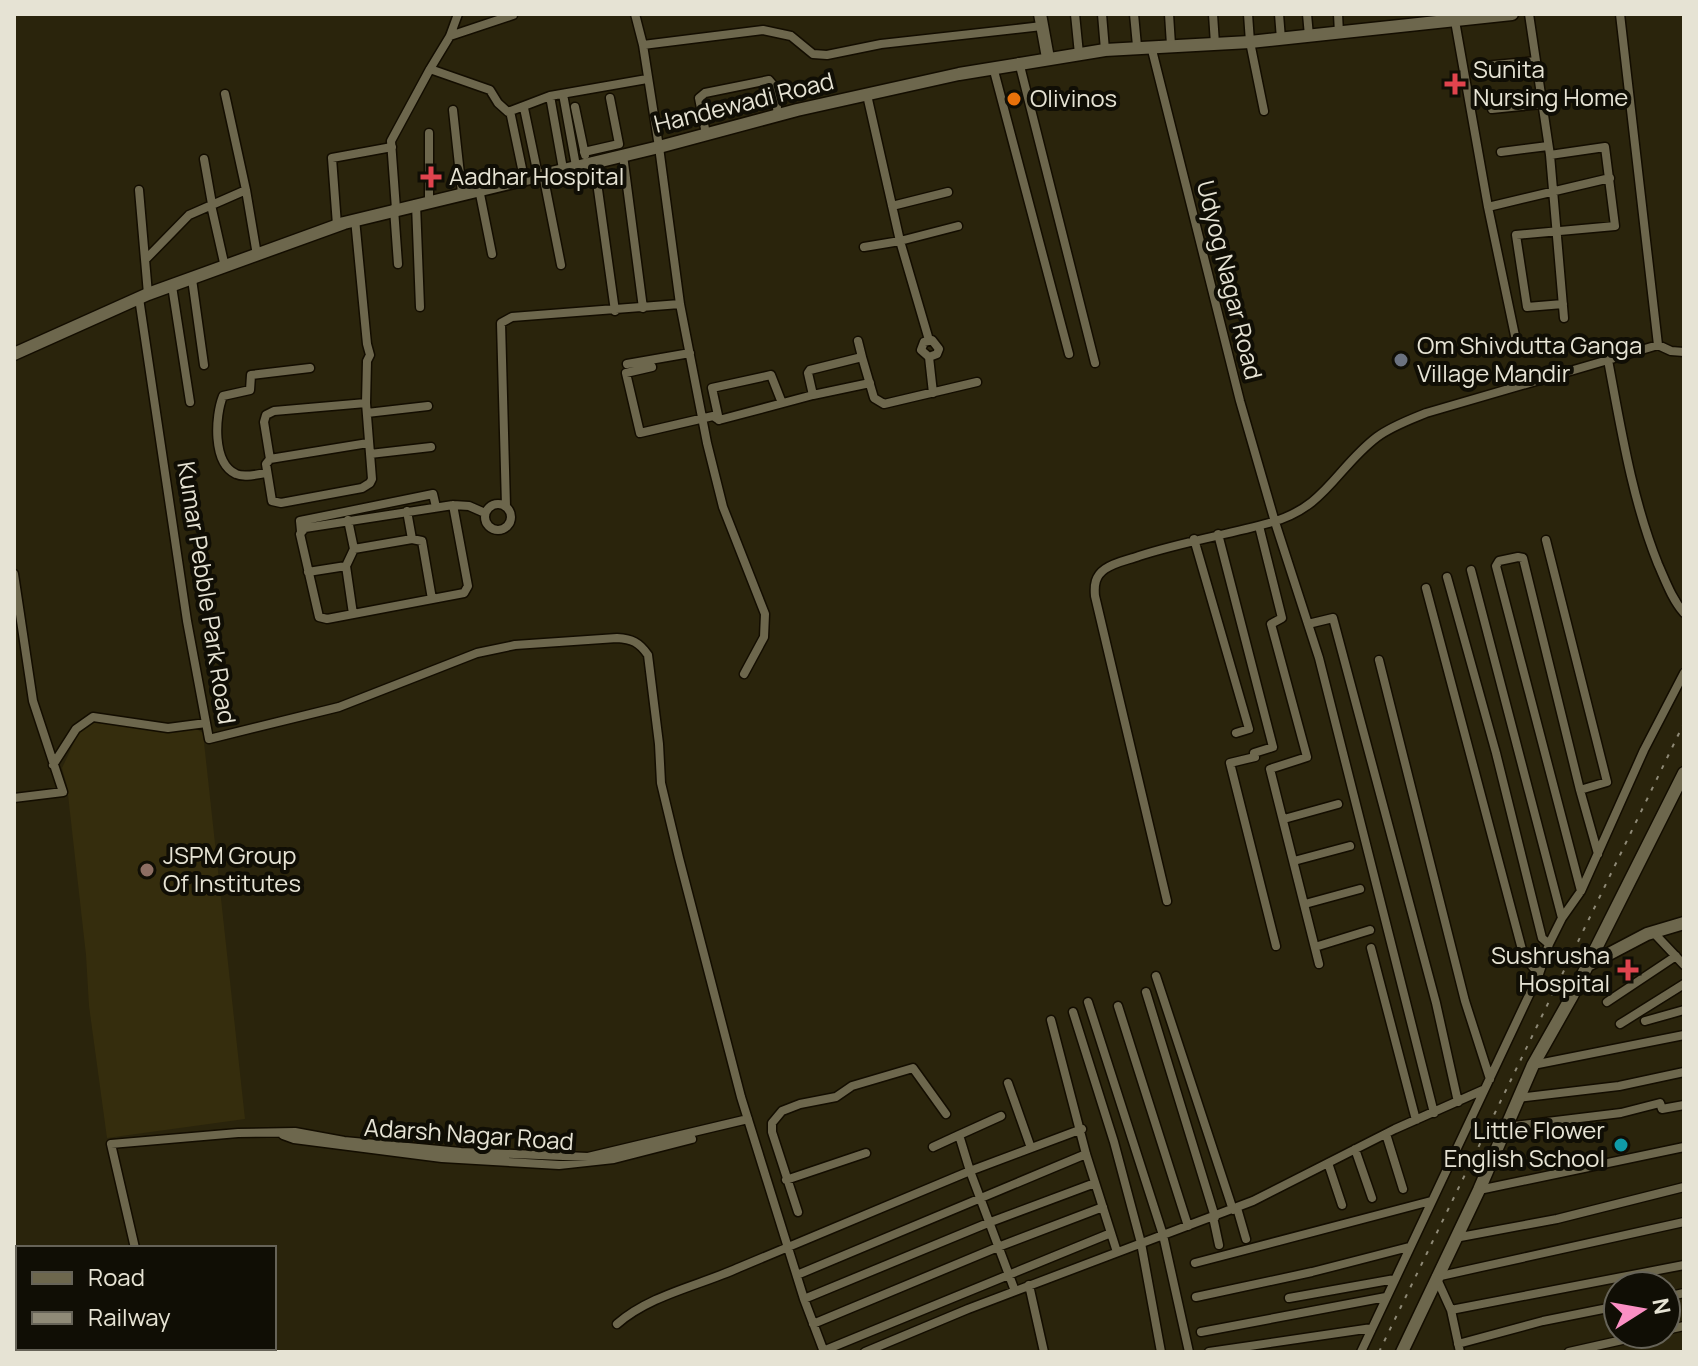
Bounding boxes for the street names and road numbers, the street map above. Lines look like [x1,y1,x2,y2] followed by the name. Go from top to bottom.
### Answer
[650,63,837,140] street label: Handewadi Road
[1190,177,1271,383] street label: Udyog Nagar Road
[170,459,245,727] street label: Kumar Pebble Park Road
[363,1110,575,1157] street label: Adarsh Nagar Road

